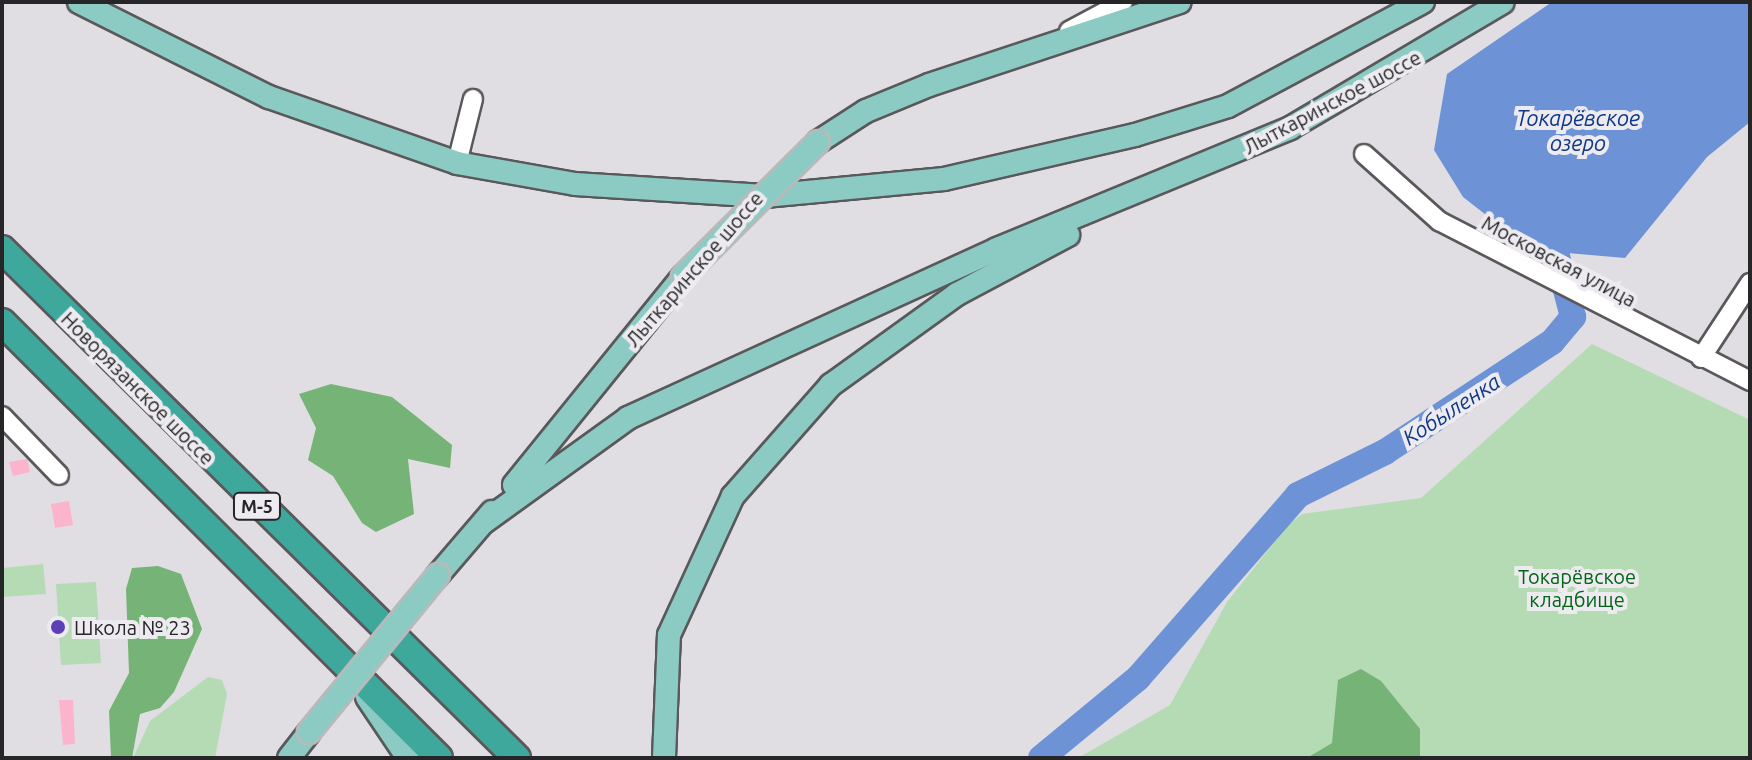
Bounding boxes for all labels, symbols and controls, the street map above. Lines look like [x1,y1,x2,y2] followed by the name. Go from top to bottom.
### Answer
[1239,45,1425,159] street label: Лыткаринское шоссе
[1516,104,1640,156] water label: Токарёвское озеро
[620,187,768,351] street label: Лыткаринское шоссе
[1478,210,1640,312] street label: Московская улица
[57,307,219,469] street label: Новорязанское шоссе
[1397,368,1505,450] water label: Кобыленка
[231,492,283,520] road number: М-5
[1518,564,1636,611] park label: Токарёвское кладбище
[74,615,191,639] place label: Школа № 23
[49,618,67,636] marker: Школа № 23

